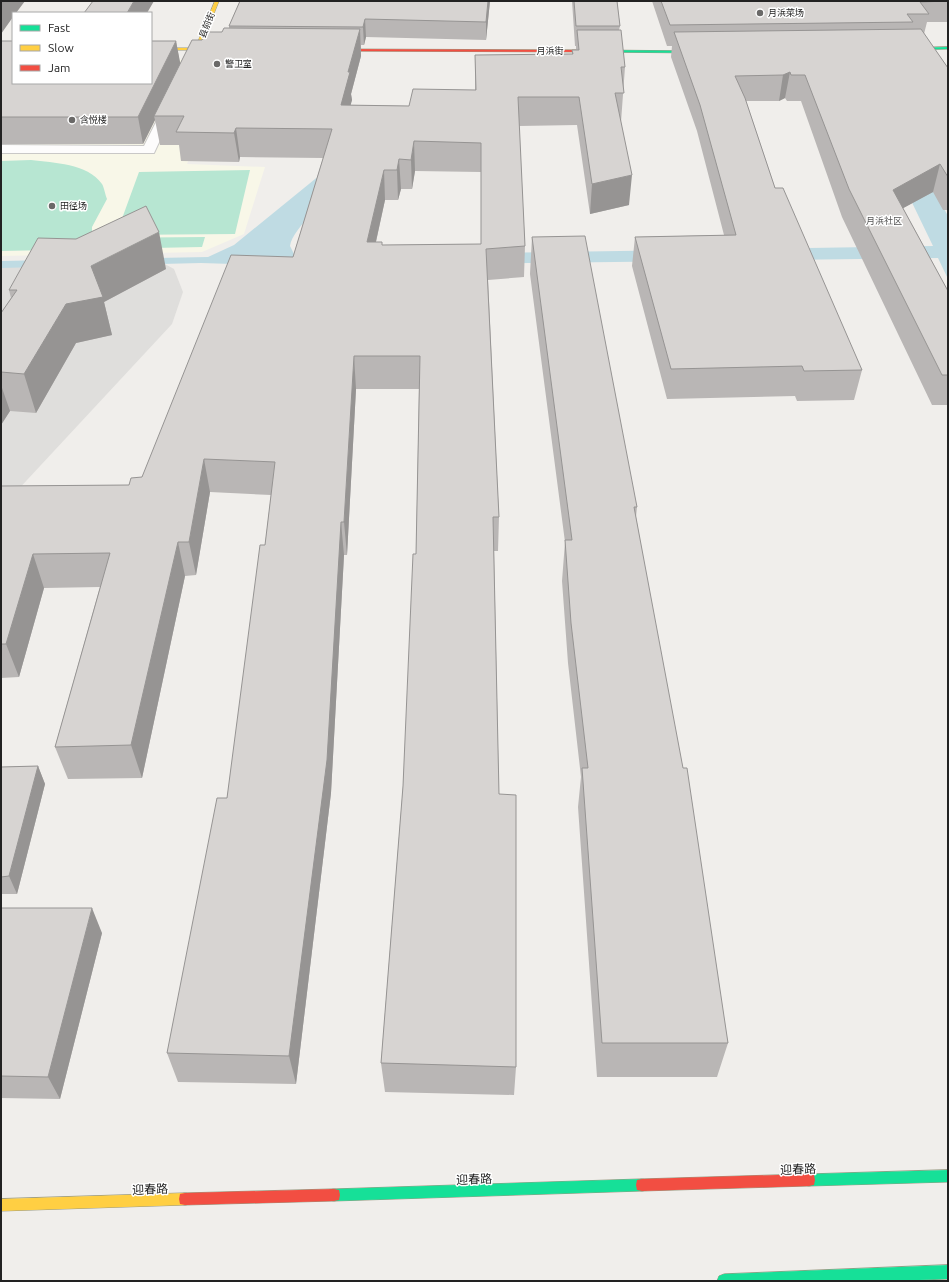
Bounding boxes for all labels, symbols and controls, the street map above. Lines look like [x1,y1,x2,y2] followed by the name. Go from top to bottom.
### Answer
[755,8,765,18] marker: 月浜菜场
[768,8,804,18] place label: 月浜菜场
[197,11,217,39] street label: 县前街
[12,12,152,84] legend
[48,21,70,34] text: Fast
[48,41,74,54] text: Slow
[536,46,564,56] street label: 月浜街
[212,59,222,69] marker: 警卫室
[225,59,252,69] place label: 警卫室
[48,61,70,74] text: Jam
[67,115,77,125] marker: 含悦楼
[80,115,107,125] place label: 含悦楼
[47,201,57,211] marker: 田径场
[60,201,87,211] place label: 田径场
[866,216,902,226] district label: 月浜社区
[780,1162,816,1176] street label: 迎春路
[456,1172,492,1186] street label: 迎春路
[132,1182,168,1196] street label: 迎春路

